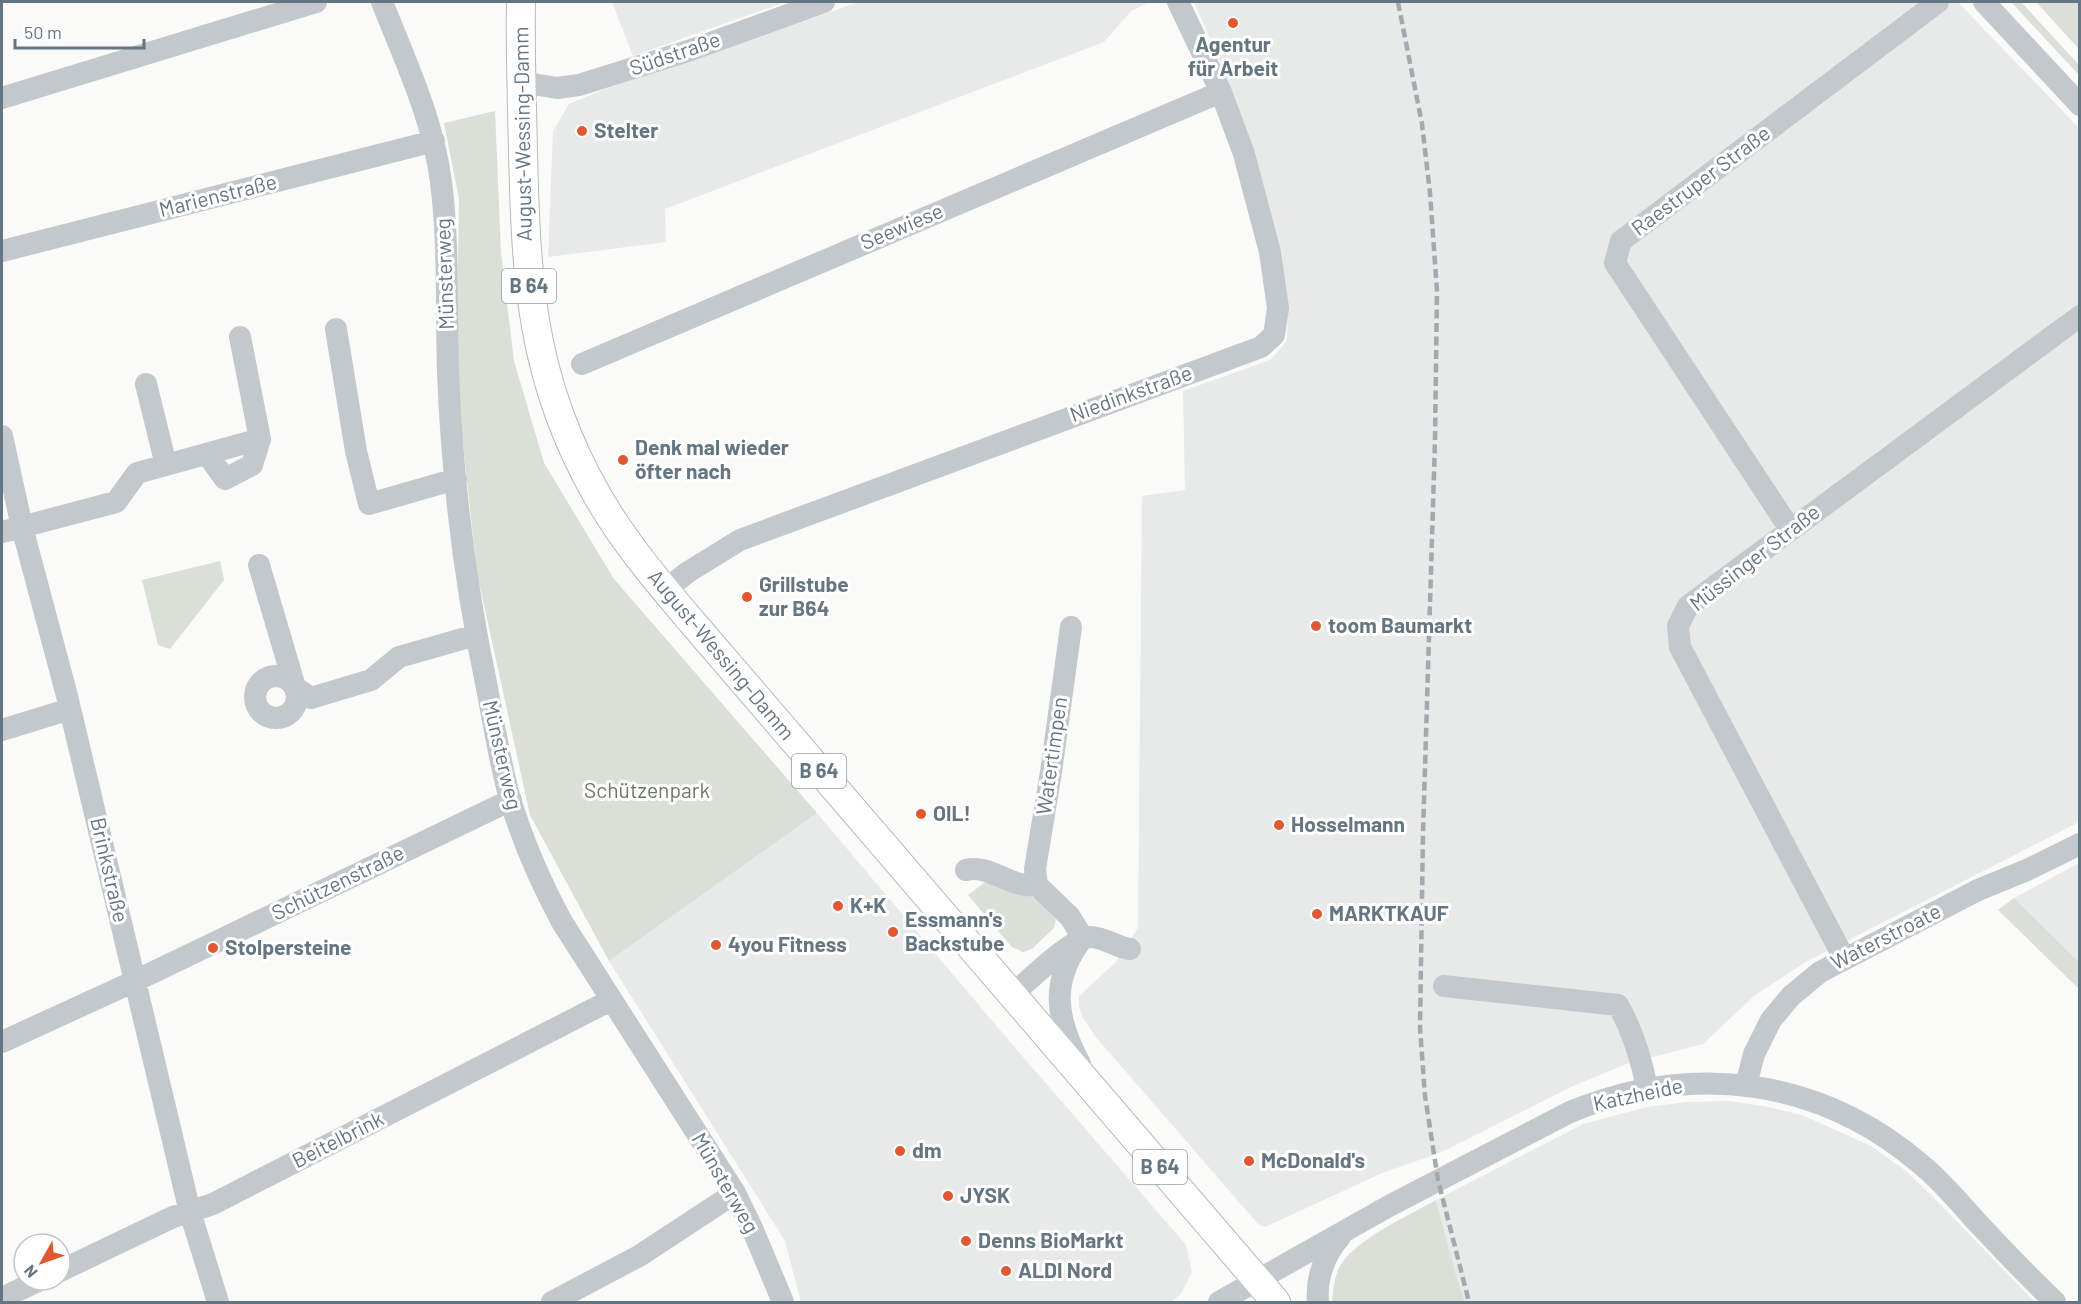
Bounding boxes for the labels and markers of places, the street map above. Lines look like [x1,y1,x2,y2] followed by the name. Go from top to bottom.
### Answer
[1226,16,1240,30] marker: Agentur für Arbeit
[1188,31,1278,80] place label: Agentur für Arbeit
[594,117,658,142] place label: Stelter
[575,124,589,138] marker: Stelter
[635,434,789,483] place label: Denk mal wieder öfter nach
[616,453,630,467] marker: Denk mal wieder öfter nach
[759,571,849,620] place label: Grillstube zur B64
[740,590,754,604] marker: Grillstube zur B64
[1328,612,1472,637] place label: toom Baumarkt
[1309,619,1323,633] marker: toom Baumarkt
[933,800,971,825] place label: OIL!
[914,807,928,821] marker: OIL!
[1291,811,1405,836] place label: Hosselmann
[1272,818,1286,832] marker: Hosselmann
[850,892,887,917] place label: K+K
[831,899,845,913] marker: K+K
[1329,900,1449,925] place label: MARKTKAUF
[905,906,1005,955] place label: Essmann's Backstube
[1310,907,1324,921] marker: MARKTKAUF
[886,925,900,939] marker: Essmann's Backstube
[728,931,847,956] place label: 4you Fitness
[225,934,351,959] place label: Stolpersteine
[709,938,723,952] marker: 4you Fitness
[206,941,220,955] marker: Stolpersteine
[912,1137,941,1162] place label: dm
[893,1144,907,1158] marker: dm
[1261,1147,1365,1172] place label: McDonald's
[1242,1154,1256,1168] marker: McDonald's
[960,1182,1010,1207] place label: JYSK
[941,1189,955,1203] marker: JYSK
[978,1227,1124,1252] place label: Denns BioMarkt
[959,1234,973,1248] marker: Denns BioMarkt
[1018,1257,1112,1282] place label: ALDI Nord
[999,1264,1013,1278] marker: ALDI Nord

